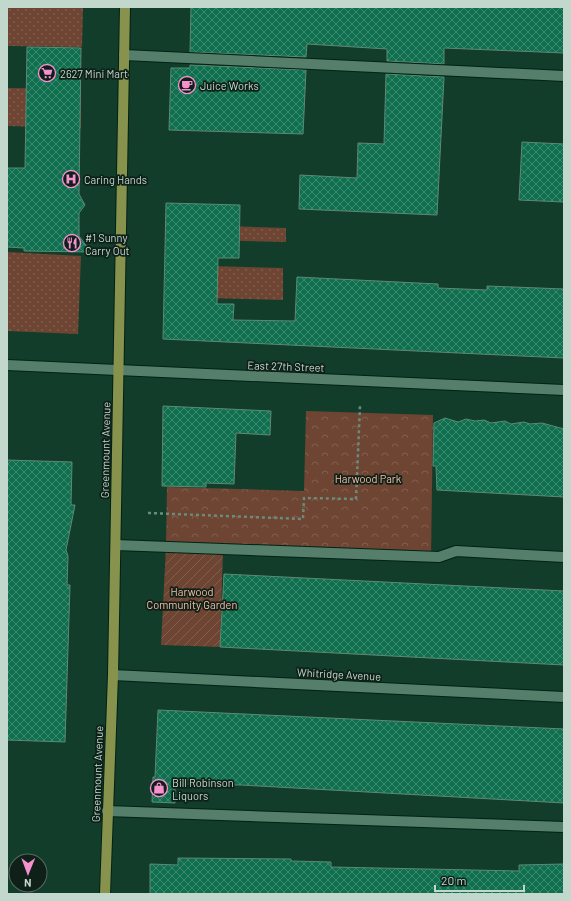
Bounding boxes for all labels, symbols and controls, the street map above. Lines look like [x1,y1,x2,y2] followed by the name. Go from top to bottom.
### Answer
[37,63,57,83] supermarket icon: 2627 Mini Mart
[60,67,128,80] place label: 2627 Mini Mart
[177,75,197,95] cafe icon: Juice Works
[200,79,259,92] place label: Juice Works
[61,169,81,189] hospital icon: Caring Hands
[84,173,147,186] place label: Caring Hands
[85,231,130,257] place label: #1 Sunny Carry Out
[62,233,82,253] restaurant icon: #1 Sunny Carry Out
[247,358,325,374] street label: East 27th Street
[98,402,112,498] street label: Greenmount Avenue
[335,472,402,485] park label: Harwood Park
[147,585,237,611] park label: Harwood Community Garden
[297,665,381,683] street label: Whitridge Avenue
[89,725,105,822] street label: Greenmount Avenue
[172,776,234,802] place label: Bill Robinson Liquors
[149,778,169,798] shop icon: Bill Robinson Liquors
[8,853,48,893] north arrow
[435,867,524,893] scale bar
[441,873,467,887] text: 20 m
[24,877,32,890] text: N

